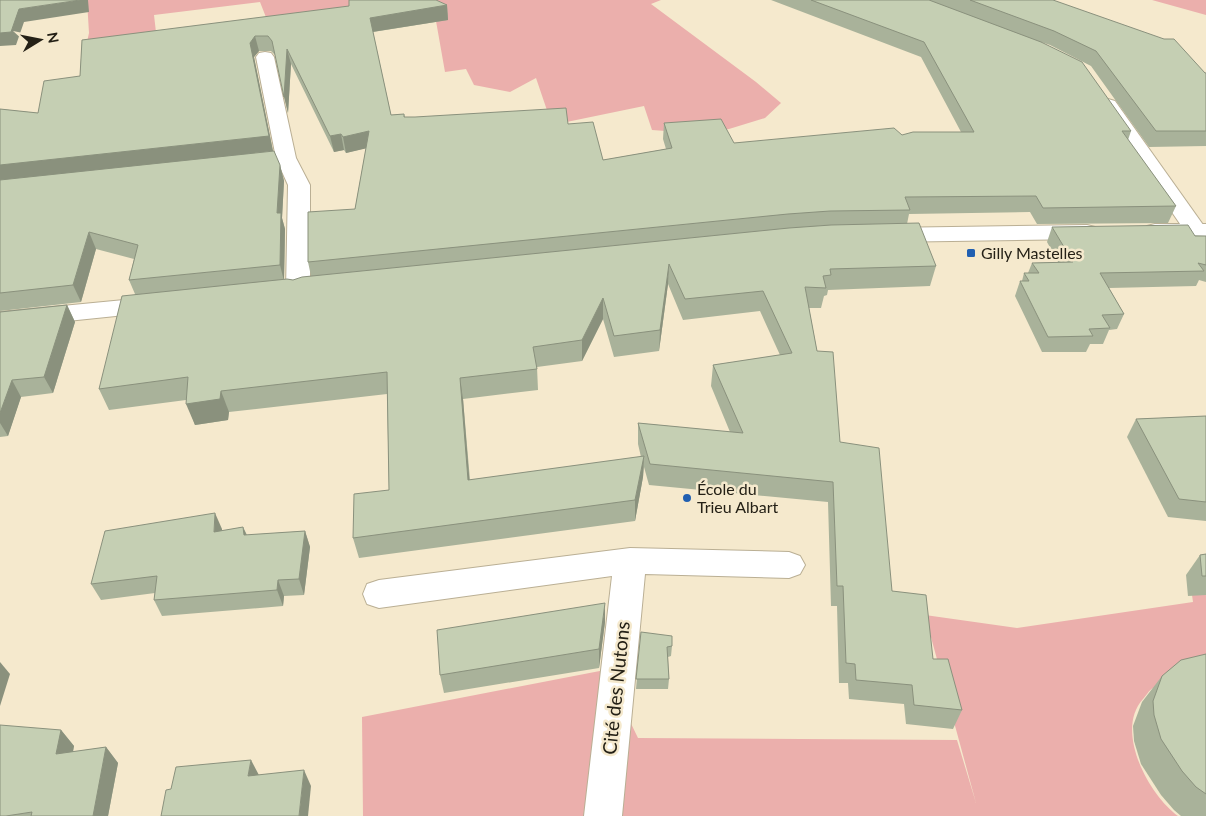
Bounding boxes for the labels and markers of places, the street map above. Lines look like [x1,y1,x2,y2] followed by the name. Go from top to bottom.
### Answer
[981,243,1083,262] place label: Gilly Mastelles
[965,247,977,259] marker: Gilly Mastelles
[697,479,779,516] place label: École du Trieu Albart
[681,492,693,504] marker: École du Trieu Albart

